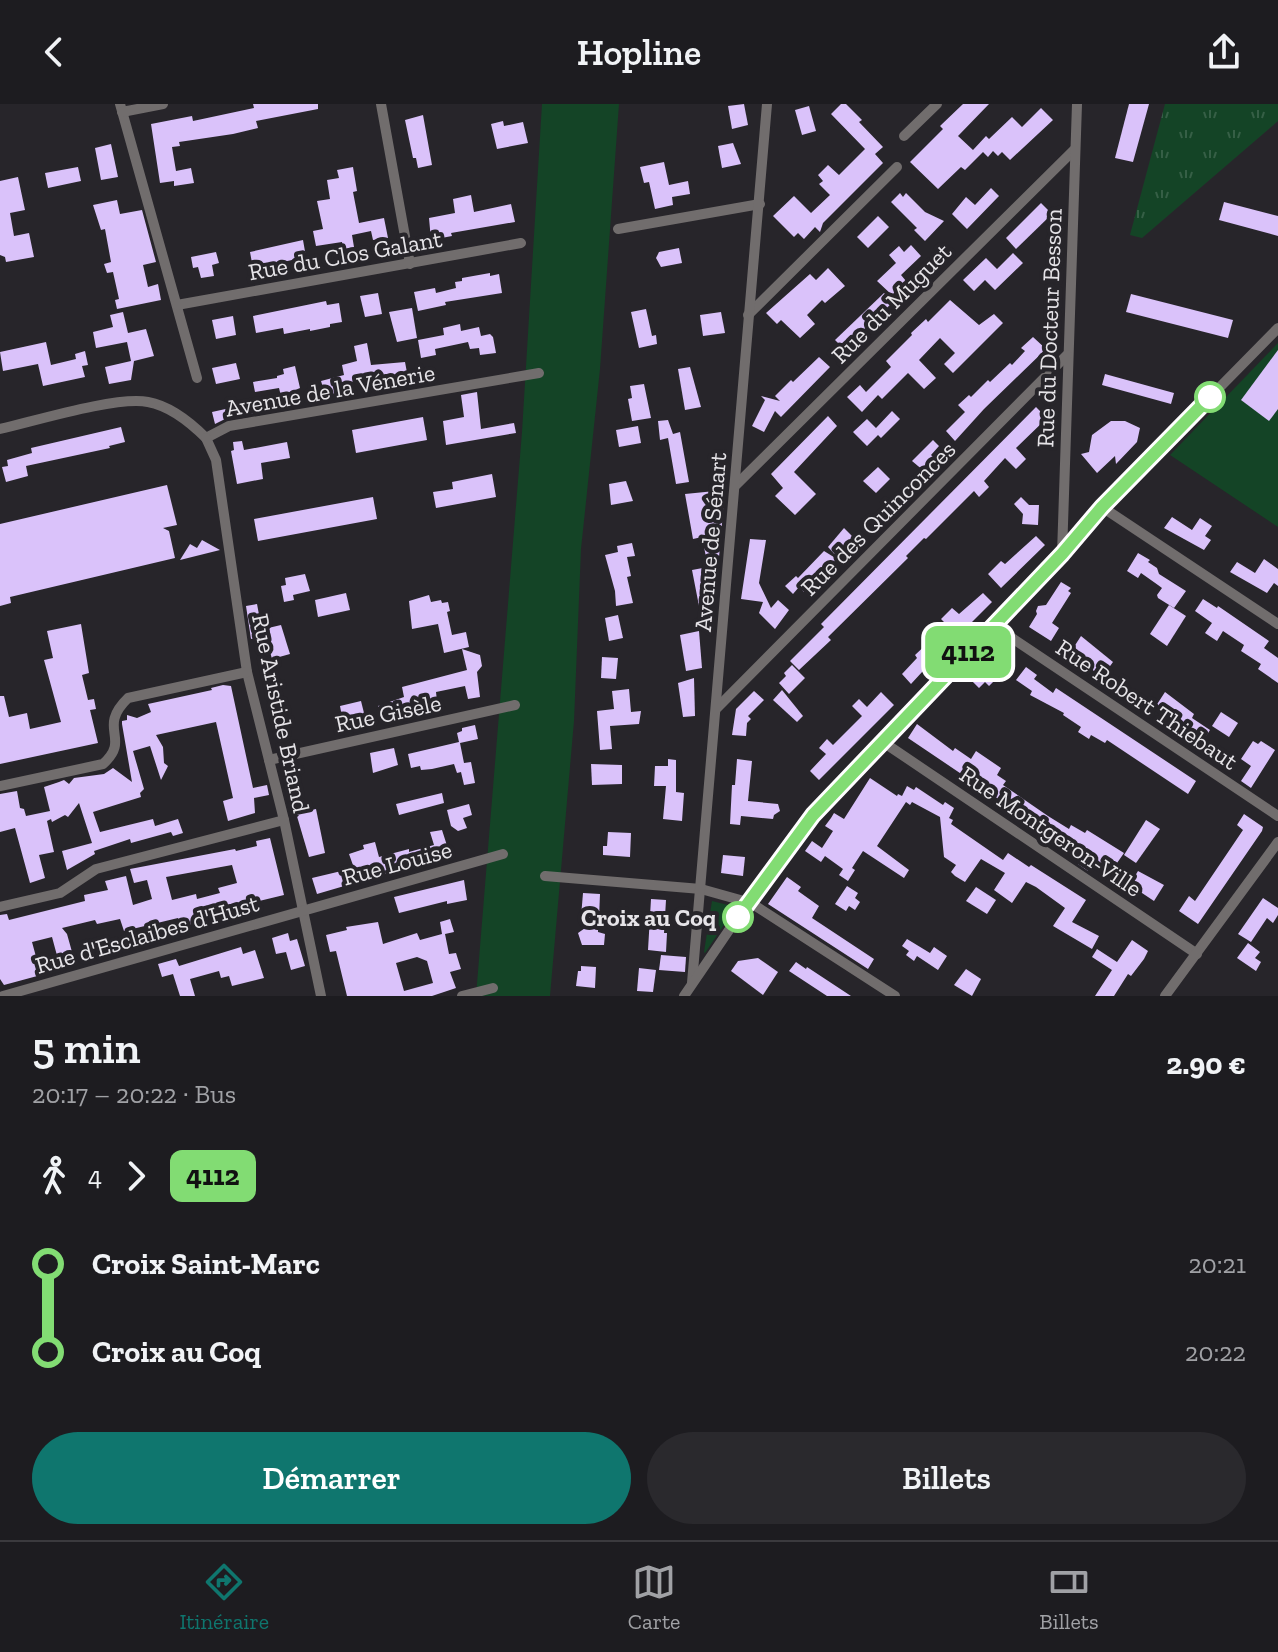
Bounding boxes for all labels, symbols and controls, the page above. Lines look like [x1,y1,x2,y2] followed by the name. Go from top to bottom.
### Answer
[32,30,76,74] icon: back
[1202,30,1246,74] icon: share
[577,31,701,74] text: Hopline
[1030,208,1068,448] street label: Rue du Docteur Besson
[246,224,444,286] street label: Rue du Clos Galant
[825,237,957,369] street label: Rue du Muguet
[223,357,437,423] street label: Avenue de la Vénerie
[1195,382,1225,412] unlabelled marker
[795,435,961,601] street label: Rue des Quinconces
[688,451,732,633] street label: Avenue de Sénart
[246,611,316,815] street label: Rue Aristide Briand
[912,626,1024,678] line badge: 4112
[1051,632,1243,776] street label: Rue Robert Thiebaut
[941,635,995,668] text: 4112
[332,688,444,738] street label: Rue Gisèle
[954,759,1148,903] street label: Rue Montgeron-Ville
[339,834,455,892] street label: Rue Louise
[32,888,262,980] street label: Rue d'Esclaibes d'Hust
[723,902,753,932] marker: Croix au Coq
[581,903,717,932] place label: Croix au Coq
[32,1021,141,1074] text: 5 min
[1166,1046,1246,1082] text: 2.90 €
[32,1078,236,1110] text: 20:17 – 20:22 · Bus
[32,1154,76,1198] icon: walk
[114,1154,158,1198] icon: forward
[186,1159,240,1192] text: 4112
[88,1160,102,1192] text: 4
[92,1246,320,1282] text: Croix Saint-Marc
[1188,1248,1246,1280] text: 20:21
[92,1334,261,1370] text: Croix au Coq
[1185,1336,1246,1368] text: 20:22
[32,1432,631,1524] button: Démarrer
[647,1432,1246,1524] button: Billets
[179,1560,269,1635] tab: Itinéraire
[628,1560,680,1635] tab: Carte
[1039,1560,1099,1635] tab: Billets

